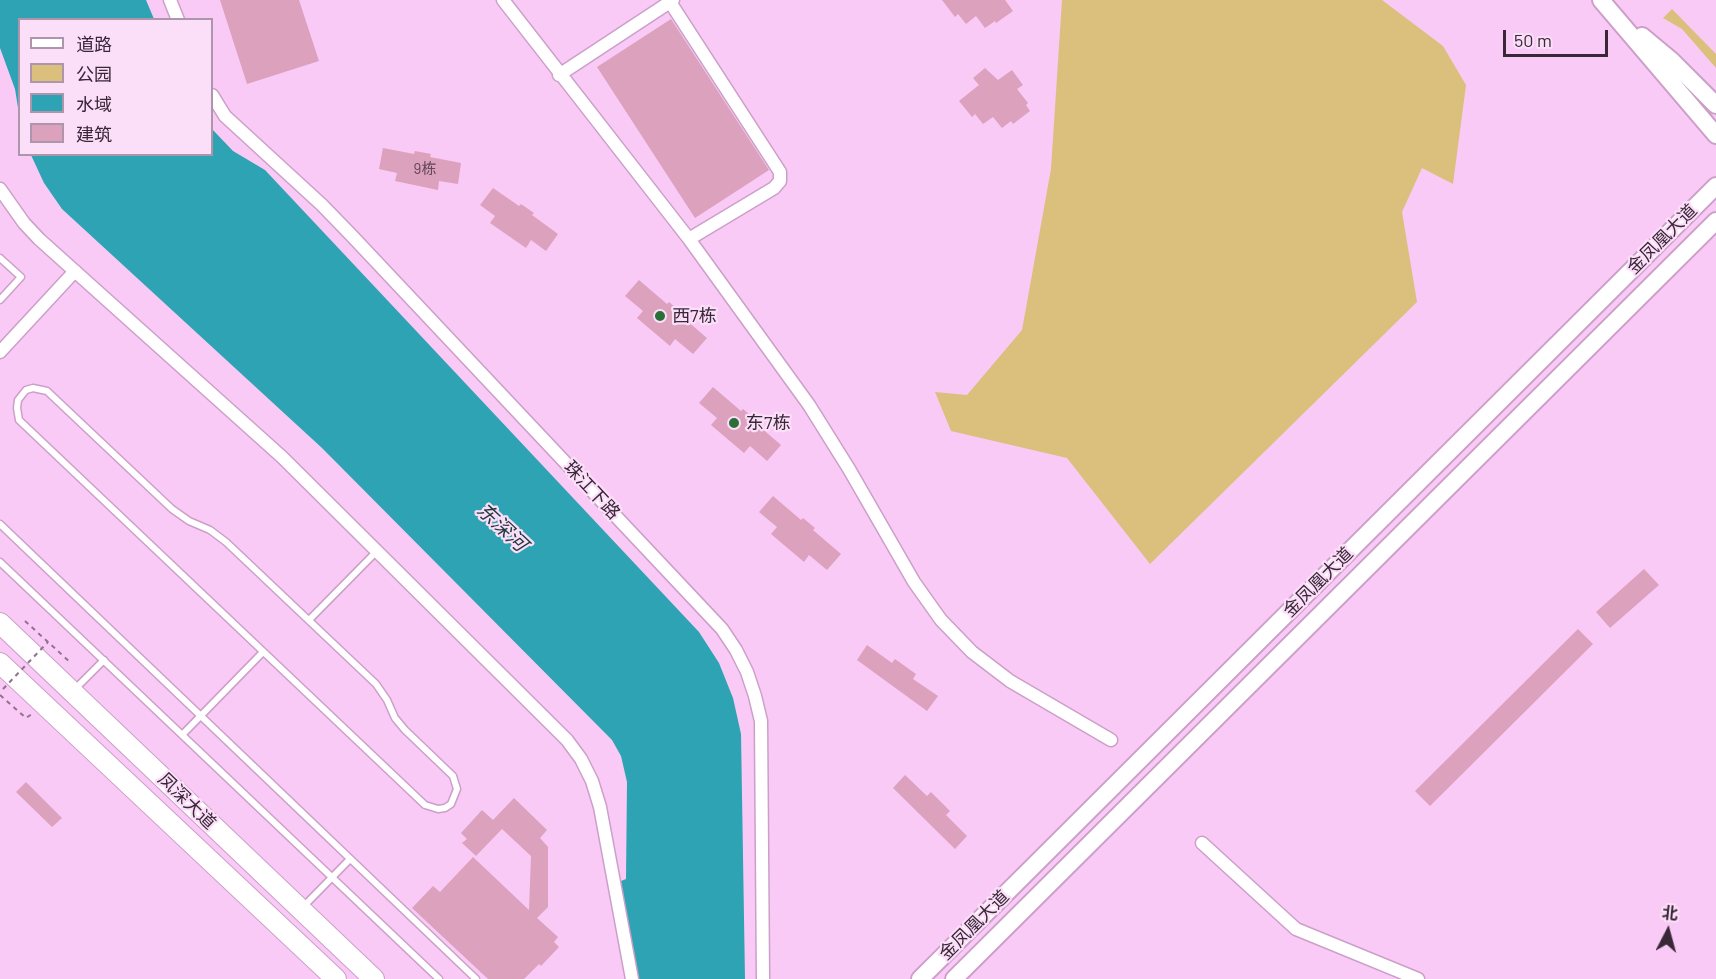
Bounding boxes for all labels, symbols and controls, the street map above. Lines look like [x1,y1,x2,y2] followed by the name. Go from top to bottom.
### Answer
[18,18,213,156] legend
[1506,18,1611,56] scale bar
[1514,29,1552,51] text: 50 m
[76,33,112,55] text: 道路
[76,63,112,85] text: 公园
[76,93,112,115] text: 水域
[76,123,112,145] text: 建筑
[414,160,436,178] house number: 9栋
[1623,200,1701,278] street label: 金凤凰大道
[672,305,717,327] place label: 西7栋
[653,309,667,323] marker: 西7栋
[746,412,791,434] place label: 东7栋
[727,416,741,430] marker: 东7栋
[560,456,624,524] street label: 珠江下路
[472,498,532,556] water label: 东深河
[1279,543,1357,621] street label: 金凤凰大道
[154,768,220,834] street label: 凤深大道
[935,886,1013,964] street label: 金凤凰大道
[1638,901,1698,961] north arrow
[1661,902,1679,923] text: 北

